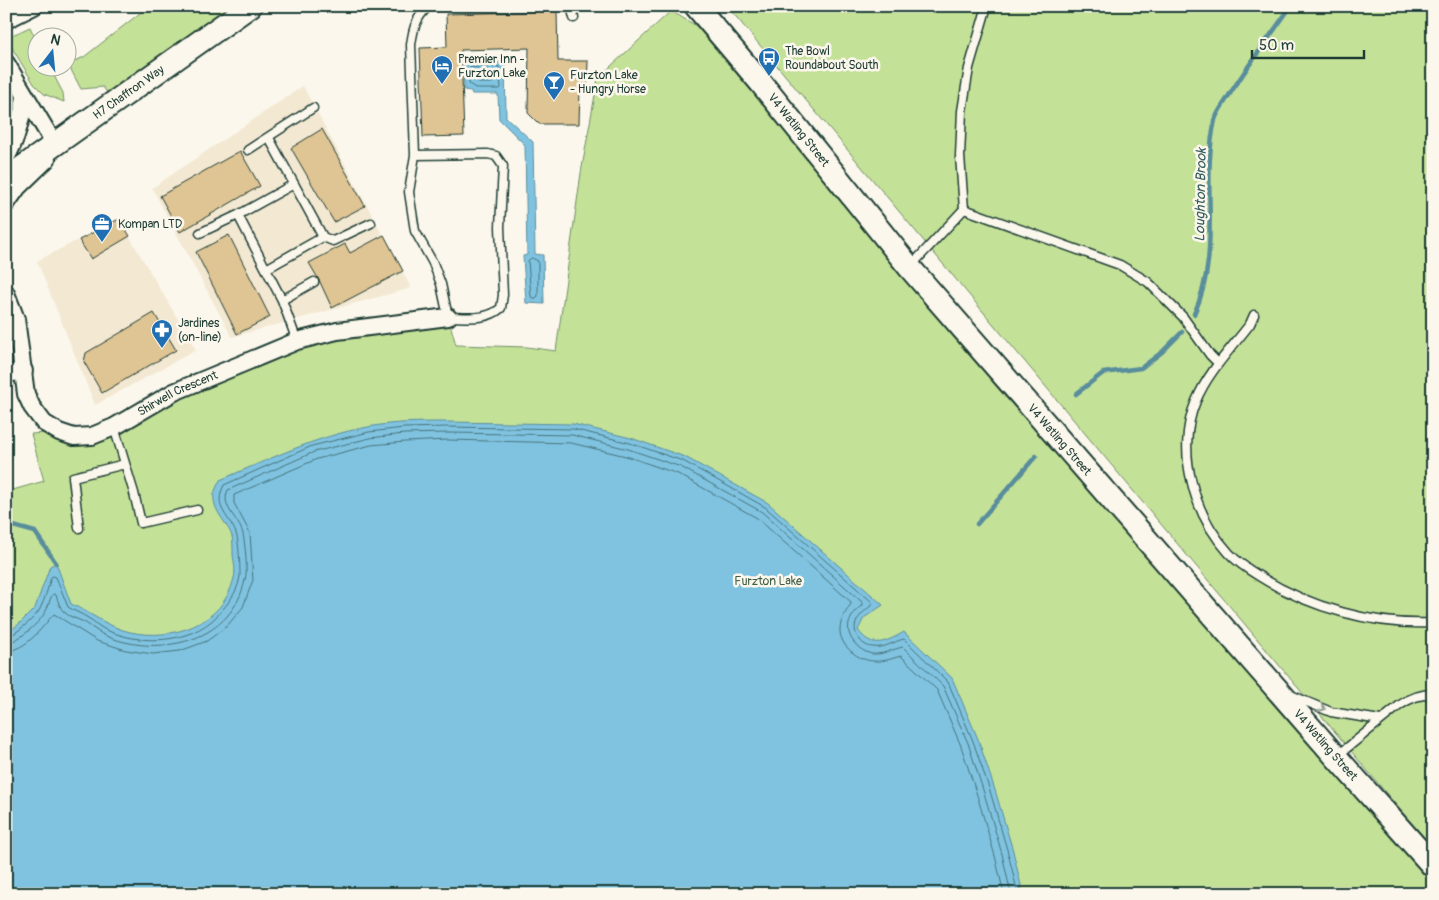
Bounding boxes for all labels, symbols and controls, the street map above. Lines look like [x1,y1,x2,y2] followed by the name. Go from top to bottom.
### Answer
[28,28,78,78] north arrow
[1252,28,1364,60] scale bar
[49,31,62,49] text: N
[1259,36,1294,55] text: 50 m
[785,44,879,73] place label: The Bowl Roundabout South
[757,46,781,77] bus stop icon: The Bowl Roundabout South
[458,52,526,81] place label: Premier Inn - Furzton Lake
[430,54,454,85] hotel icon: Premier Inn - Furzton Lake
[90,62,167,123] street label: H7 Chaffron Way
[570,68,646,97] place label: Furzton Lake - Hungry Horse
[542,70,566,101] bar icon: Furzton Lake - Hungry Horse
[764,90,833,170] street label: V4 Watling Street
[1191,147,1210,242] water label: Loughton Brook
[90,212,114,243] office icon: Kompan LTD
[118,217,183,232] place label: Kompan LTD
[178,316,222,345] place label: Jardines (on-line)
[150,318,174,349] pharmacy icon: Jardines (on-line)
[135,368,220,420] street label: Shirwell Crescent
[1024,401,1095,479] street label: V4 Watling Street
[734,574,802,589] park label: Furzton Lake
[1317,702,1326,712] one-way arrow
[1290,707,1361,784] street label: V4 Watling Street

